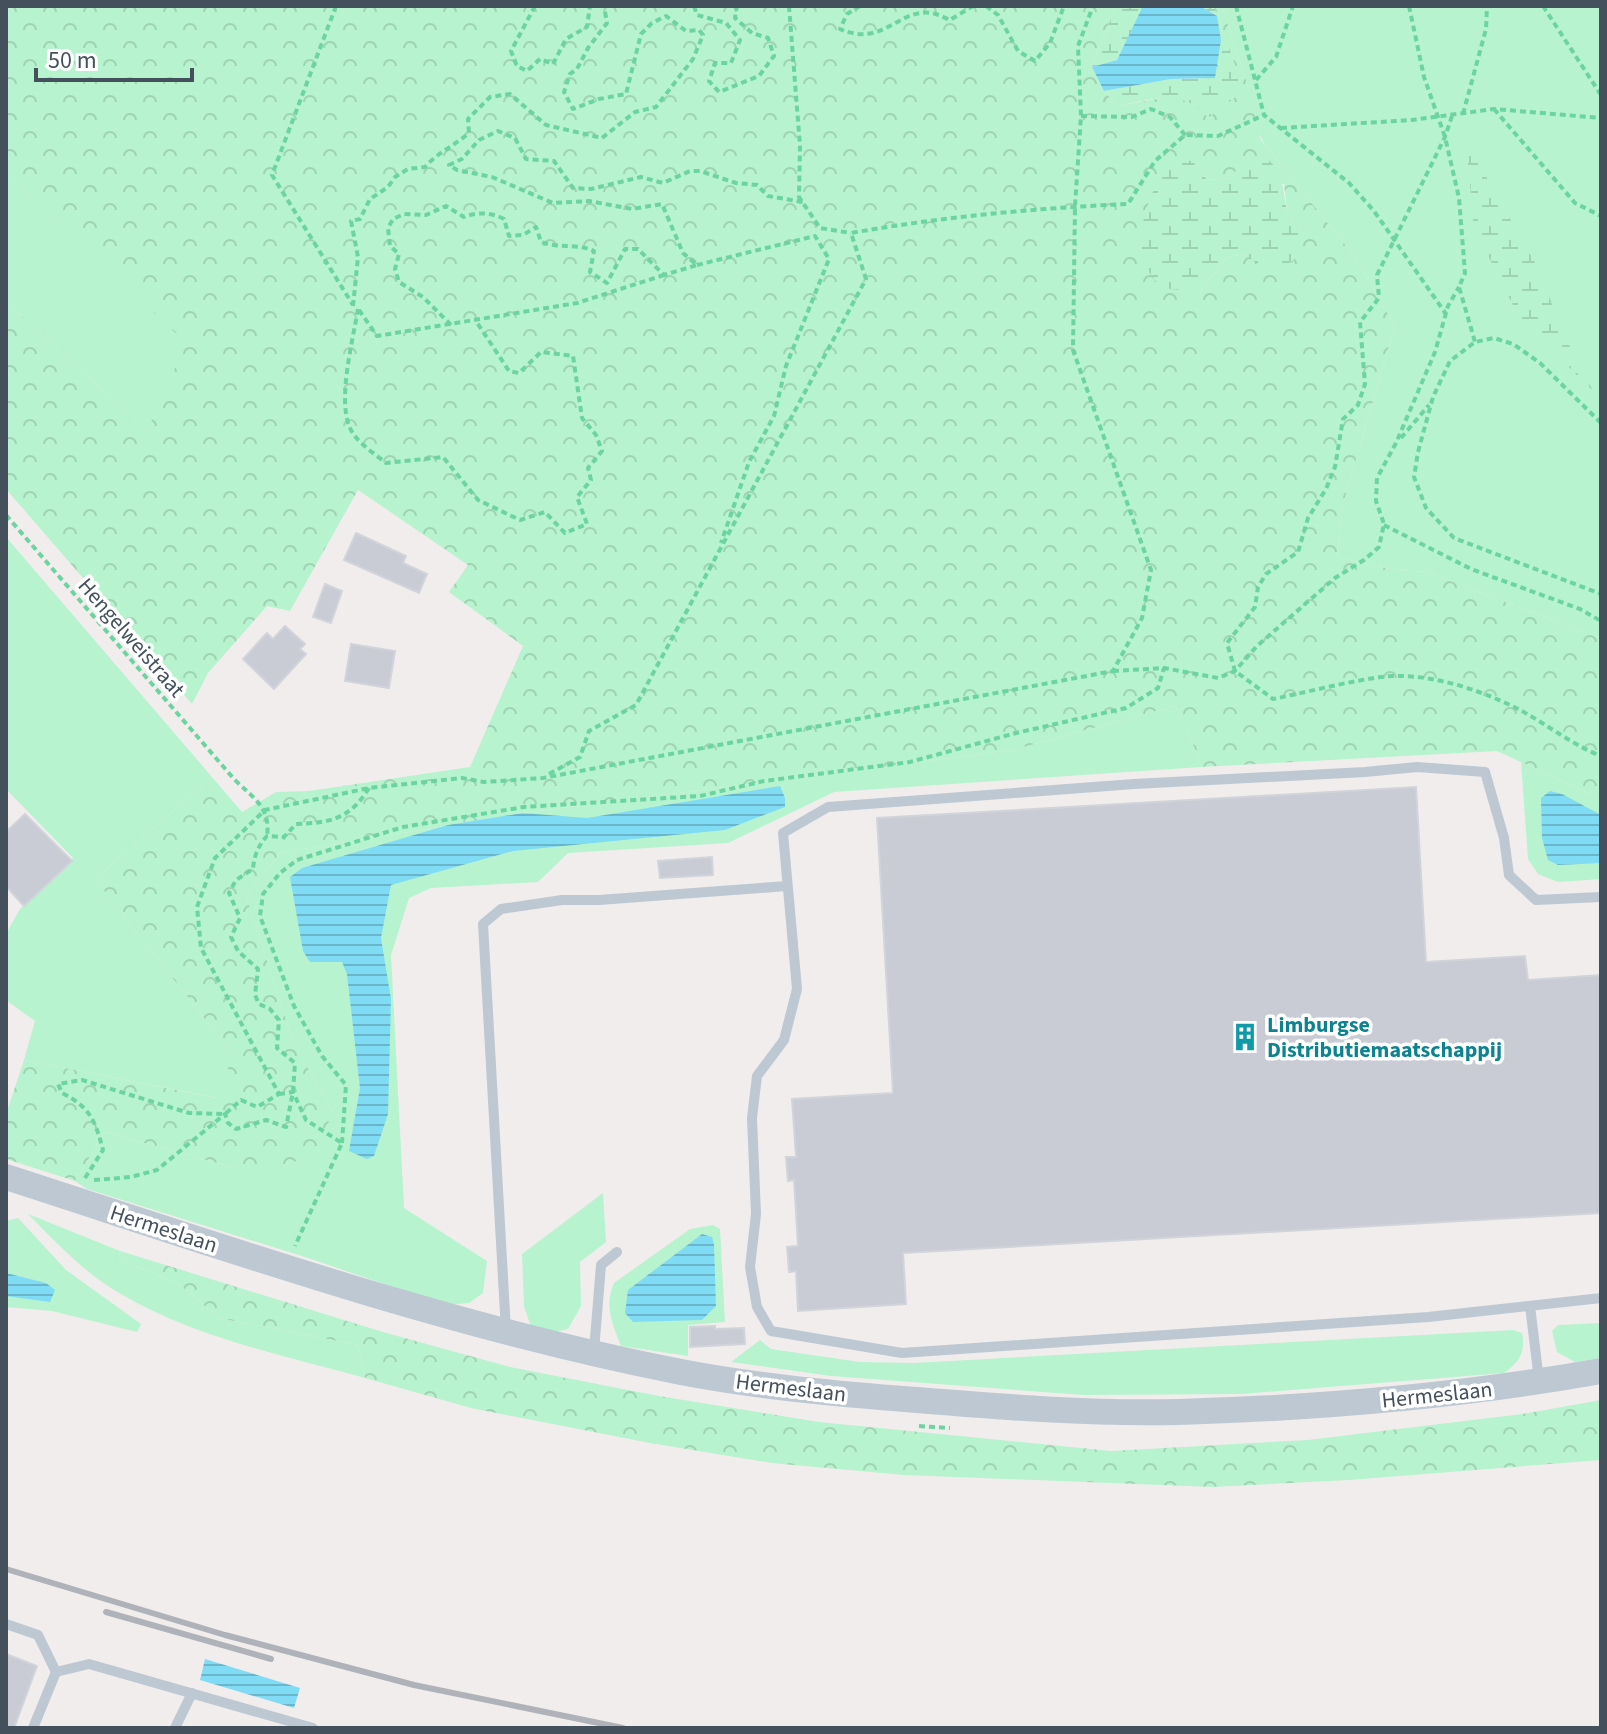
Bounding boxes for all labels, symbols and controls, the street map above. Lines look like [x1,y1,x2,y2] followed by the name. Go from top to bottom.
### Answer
[36,32,192,82] scale bar
[48,43,97,78] text: 50 m
[70,571,193,705] street label: Hengelweistraat
[1267,1009,1502,1066] place label: Limburgse Distributiemaatschappij
[1230,1022,1260,1052] building icon: Limburgse Distributiemaatschappij
[106,1197,221,1261] street label: Hermeslaan
[734,1365,848,1411] street label: Hermeslaan
[1380,1373,1494,1417] street label: Hermeslaan

